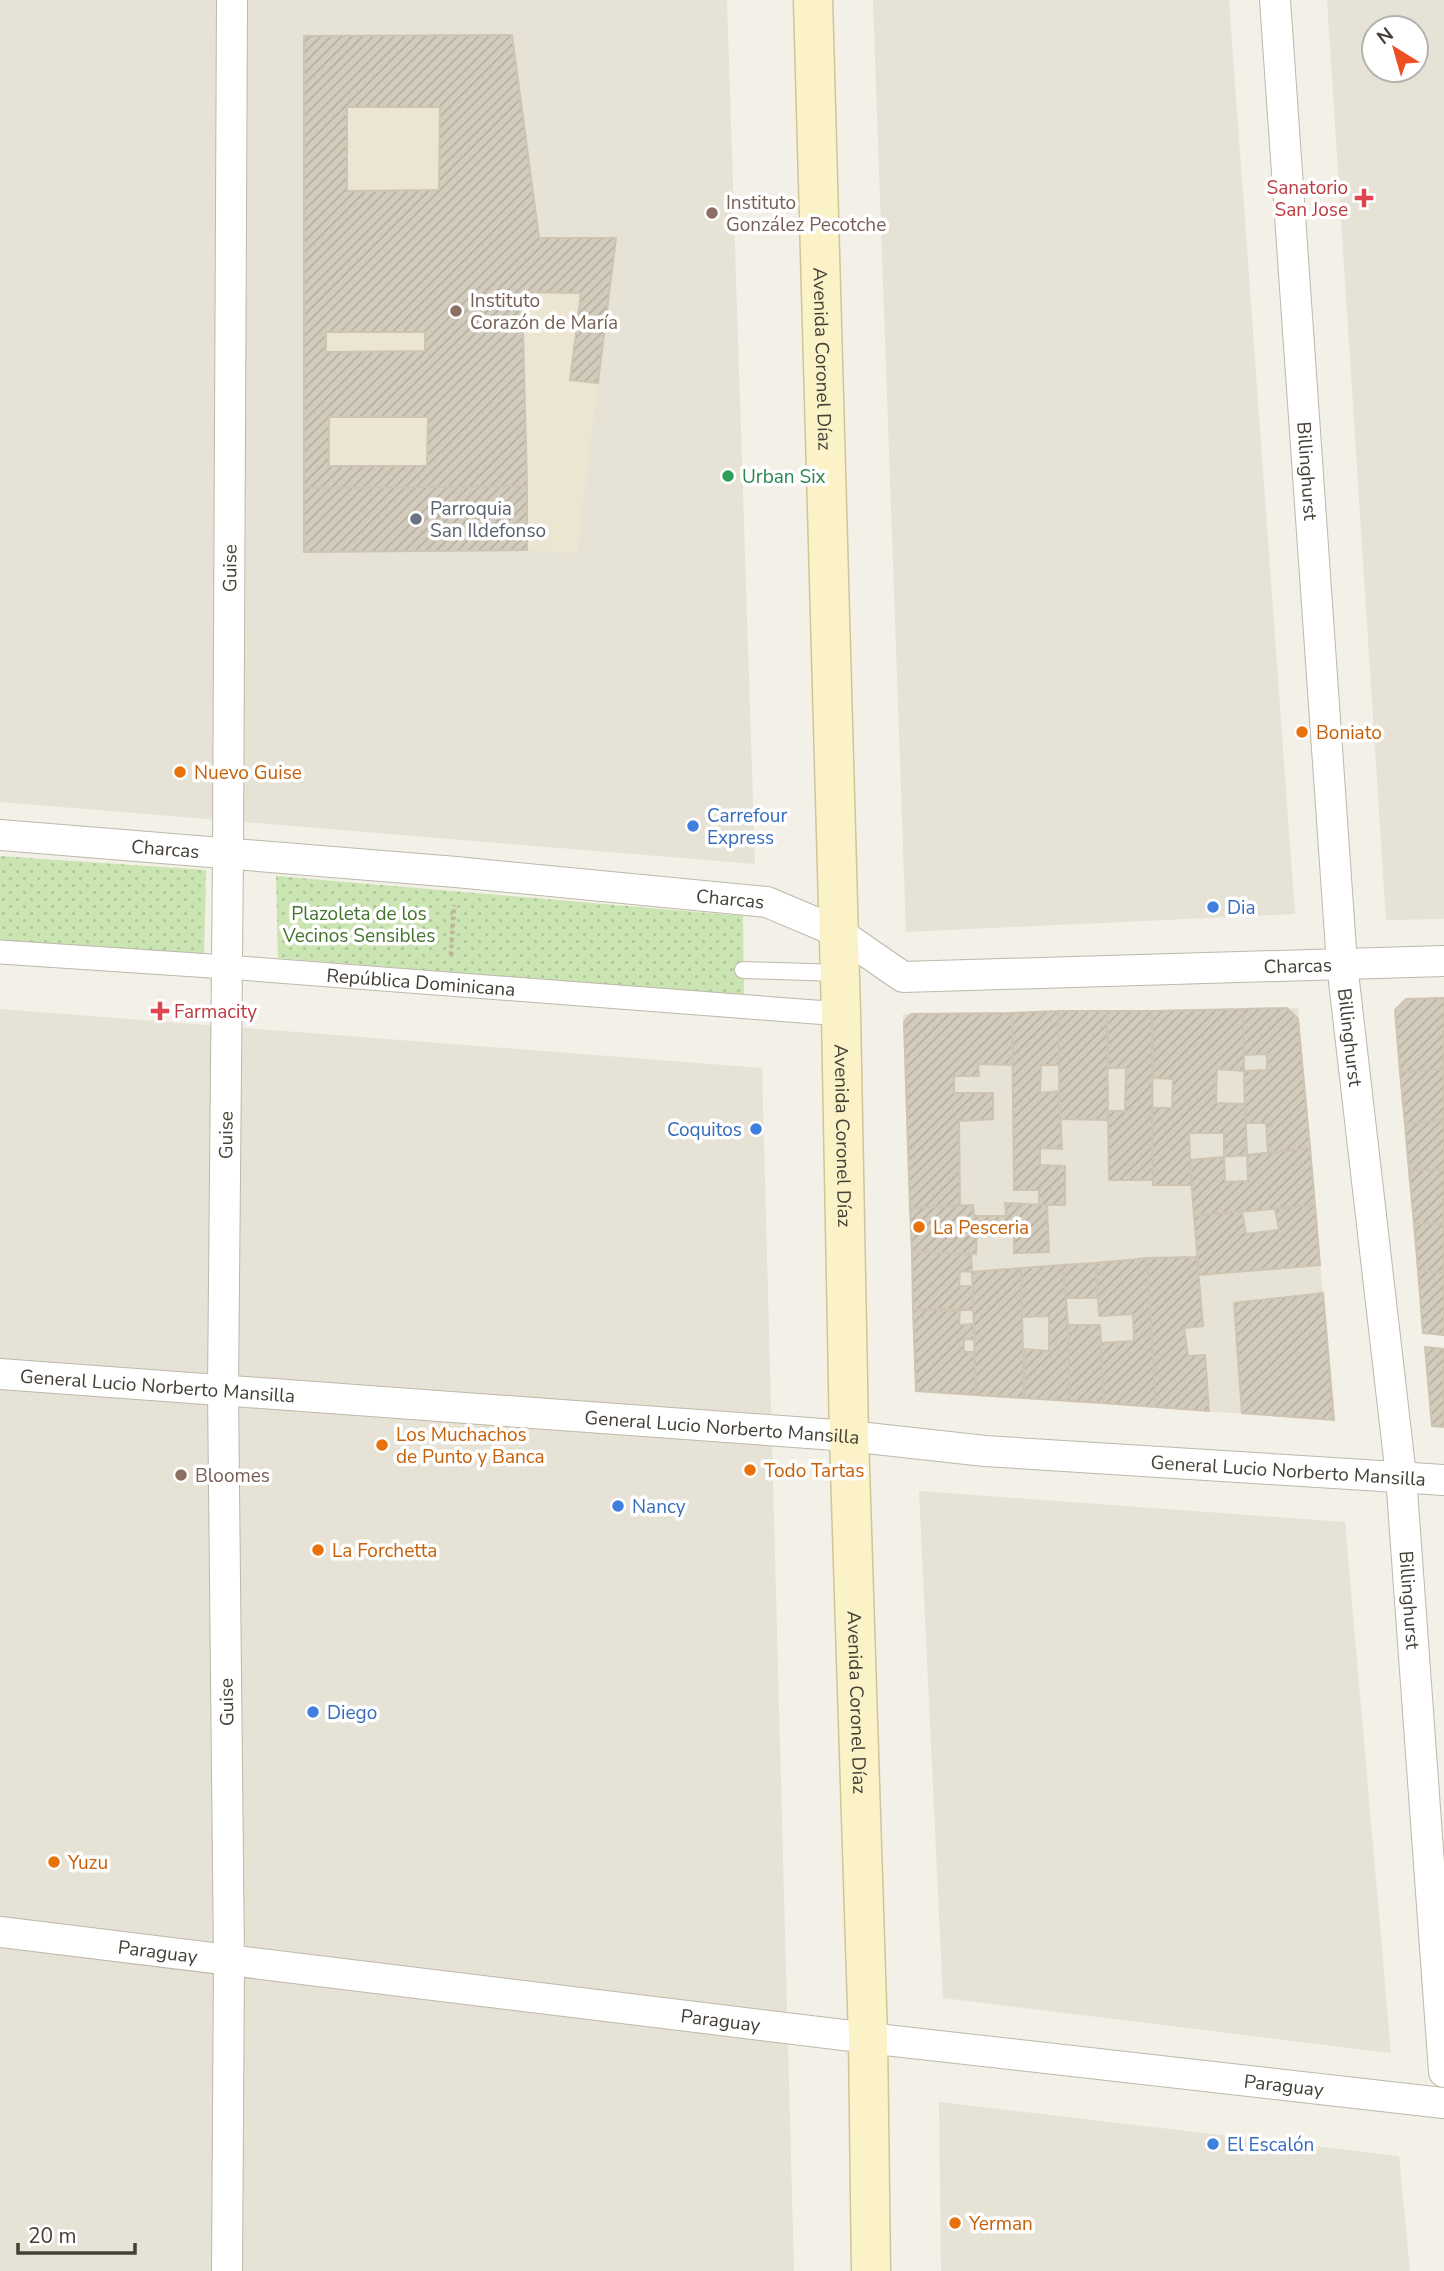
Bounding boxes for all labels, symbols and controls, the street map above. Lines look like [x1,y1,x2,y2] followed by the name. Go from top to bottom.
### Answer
[1360,14,1430,84] north arrow
[1372,22,1399,51] text: N
[1266,175,1348,223] place label: Sanatorio San Jose
[1354,188,1374,208] marker: Sanatorio San Jose
[726,190,886,238] place label: Instituto González Pecotche
[704,205,720,221] marker: Instituto González Pecotche
[806,267,837,451] street label: Avenida Coronel Díaz
[470,288,618,336] place label: Instituto Corazón de María
[448,303,464,319] marker: Instituto Corazón de María
[1290,421,1323,521] street label: Billinghurst
[742,464,826,490] place label: Urban Six
[720,468,736,484] marker: Urban Six
[430,496,546,544] place label: Parroquia San Ildefonso
[408,511,424,527] marker: Parroquia San Ildefonso
[217,544,243,592] street label: Guise
[1316,720,1382,746] place label: Boniato
[1294,724,1310,740] marker: Boniato
[194,760,302,786] place label: Nuevo Guise
[172,764,188,780] marker: Nuevo Guise
[707,803,787,851] place label: Carrefour Express
[685,818,701,834] marker: Carrefour Express
[130,834,200,865] street label: Charcas
[695,883,765,916] street label: Charcas
[1227,895,1256,921] place label: Dia
[1205,899,1221,915] marker: Dia
[282,901,435,949] park label: Plazoleta de los Vecinos Sensibles
[1263,952,1332,980] street label: Charcas
[325,963,516,1003] street label: República Dominicana
[1331,987,1368,1088] street label: Billinghurst
[174,999,257,1025] place label: Farmacity
[152,1003,168,1019] marker: Farmacity
[828,1044,857,1228] street label: Avenida Coronel Díaz
[213,1111,240,1159] street label: Guise
[667,1117,742,1143] place label: Coquitos
[748,1121,764,1137] marker: Coquitos
[933,1215,1029,1241] place label: La Pesceria
[911,1219,927,1235] marker: La Pesceria
[19,1364,296,1410] street label: General Lucio Norberto Mansilla
[584,1405,861,1451] street label: General Lucio Norberto Mansilla
[396,1422,545,1470] place label: Los Muchachos de Punto y Banca
[374,1437,390,1453] marker: Los Muchachos de Punto y Banca
[1150,1449,1427,1493] street label: General Lucio Norberto Mansilla
[764,1458,864,1484] place label: Todo Tartas
[742,1462,758,1478] marker: Todo Tartas
[195,1463,270,1489] place label: Bloomes
[173,1467,189,1483] marker: Bloomes
[632,1494,686,1520] place label: Nancy
[610,1498,626,1514] marker: Nancy
[332,1538,437,1564] place label: La Forchetta
[310,1542,326,1558] marker: La Forchetta
[1392,1550,1425,1651] street label: Billinghurst
[841,1610,872,1795] street label: Avenida Coronel Díaz
[214,1678,240,1726] street label: Guise
[327,1700,377,1726] place label: Diego
[305,1704,321,1720] marker: Diego
[67,1850,108,1876] place label: Yuzu
[46,1854,62,1870] marker: Yuzu
[116,1935,199,1970] street label: Paraguay
[679,2003,762,2039] street label: Paraguay
[1243,2069,1325,2103] street label: Paraguay
[1227,2132,1314,2158] place label: El Escalón
[1205,2136,1221,2152] marker: El Escalón
[968,2211,1033,2237] place label: Yerman
[18,2212,135,2256] scale bar
[947,2215,963,2231] marker: Yerman
[28,2222,77,2250] text: 20 m

